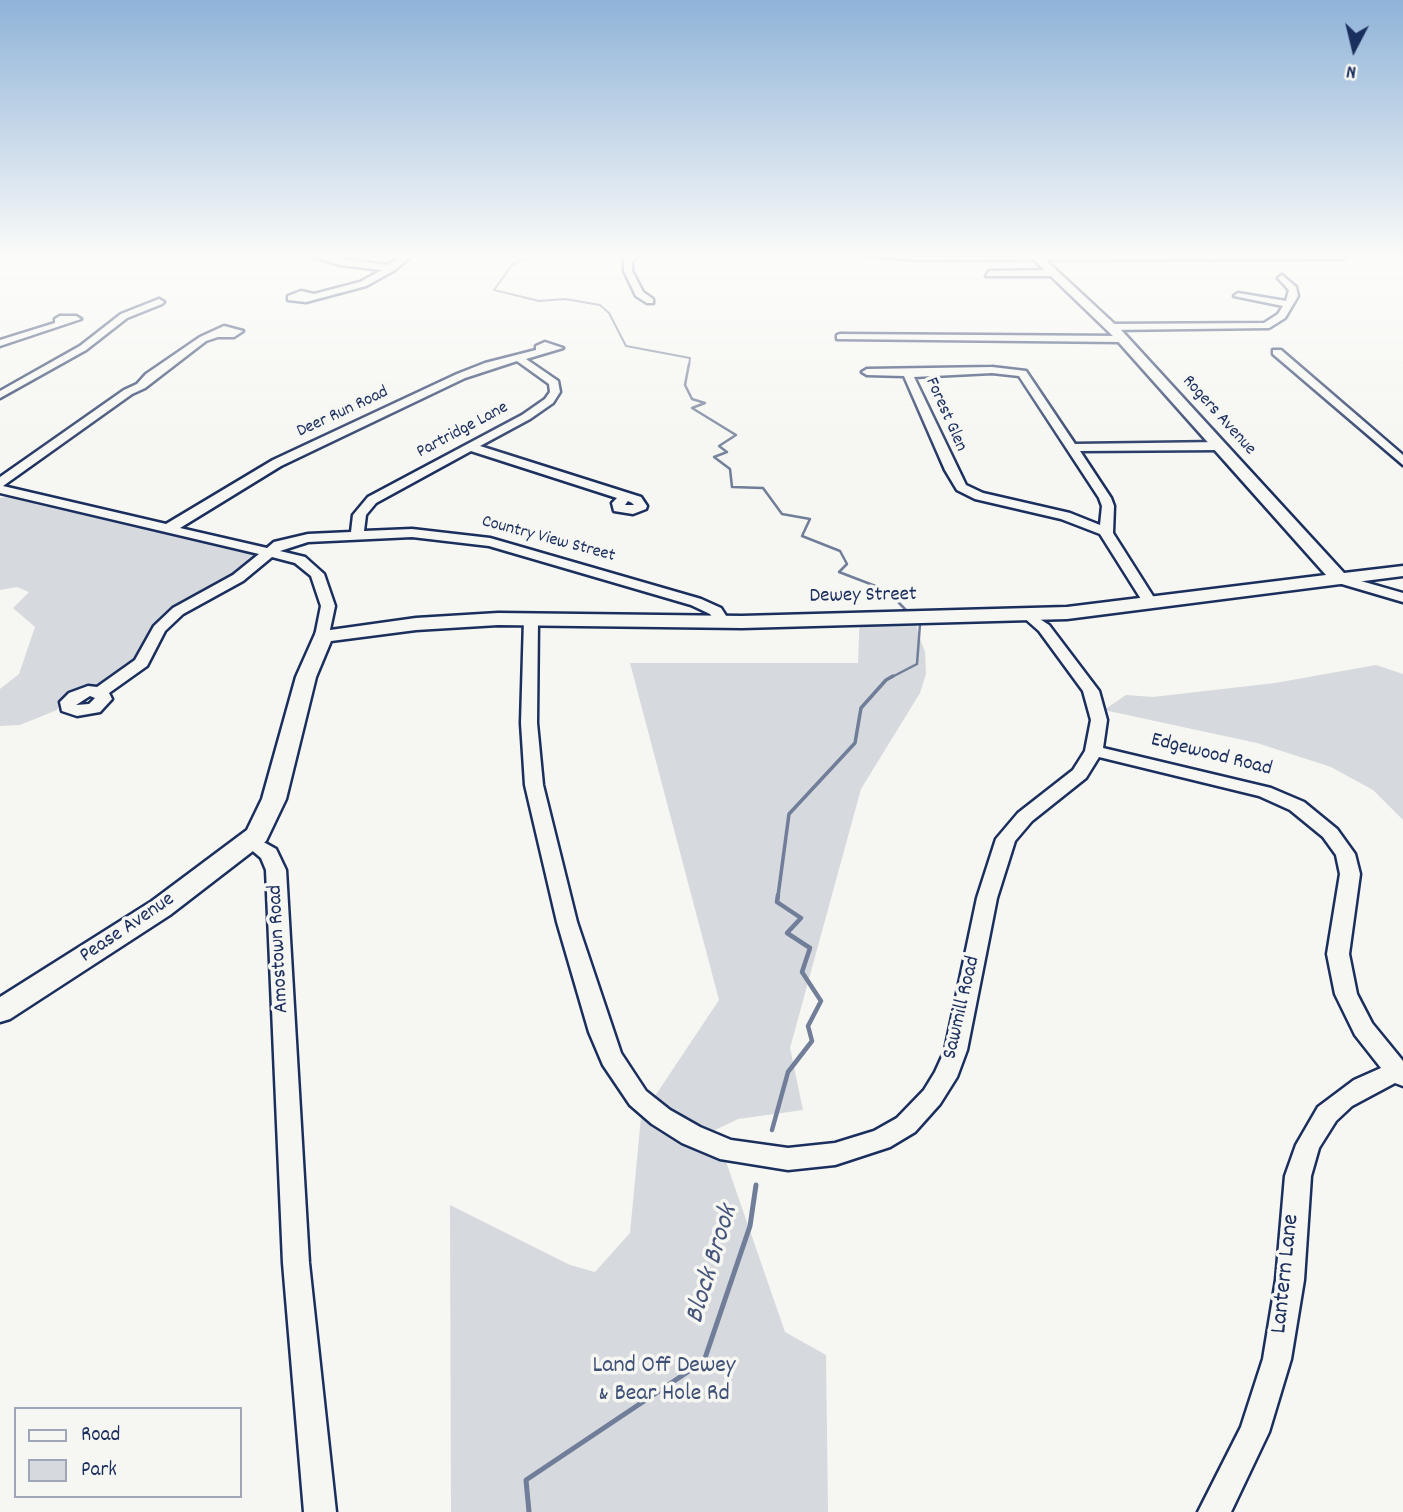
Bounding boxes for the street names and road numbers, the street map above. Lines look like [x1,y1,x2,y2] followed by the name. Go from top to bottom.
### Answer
[1176,372,1260,460] street label: Rogers Avenue
[919,375,971,455] street label: Forest Glen
[294,382,392,444] street label: Deer Run Road
[414,398,512,464] street label: Partridge Lane
[479,512,617,568] street label: Country View Street
[809,583,917,611] street label: Dewey Street
[1148,729,1274,783] street label: Edgewood Road
[264,884,296,1014] street label: Amostown Road
[76,888,180,970] street label: Pease Avenue
[939,954,987,1062] street label: Sawmill Road
[1266,1213,1308,1335] street label: Lantern Lane

